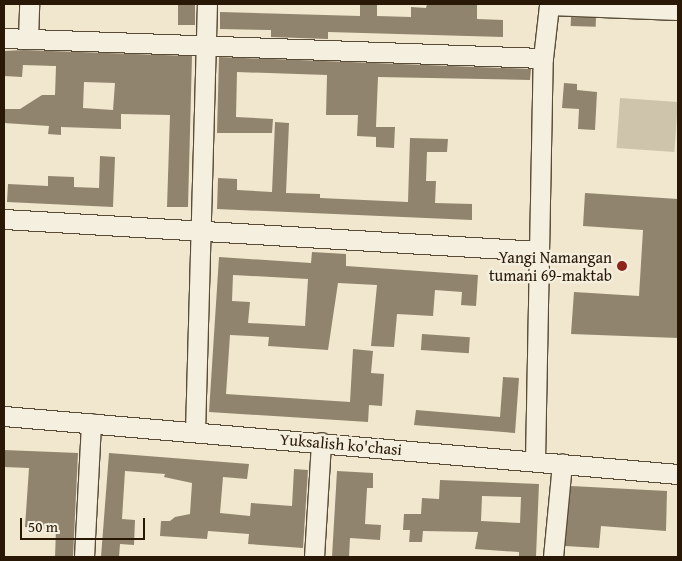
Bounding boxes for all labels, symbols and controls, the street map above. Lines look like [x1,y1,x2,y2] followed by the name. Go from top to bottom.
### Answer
[489,247,612,285] place label: Yangi Namangan tumani 69-maktab
[616,260,628,272] marker: Yangi Namangan tumani 69-maktab
[279,429,403,459] street label: Yuksalish ko'chasi
[22,508,148,540] scale bar
[28,516,58,537] text: 50 m

